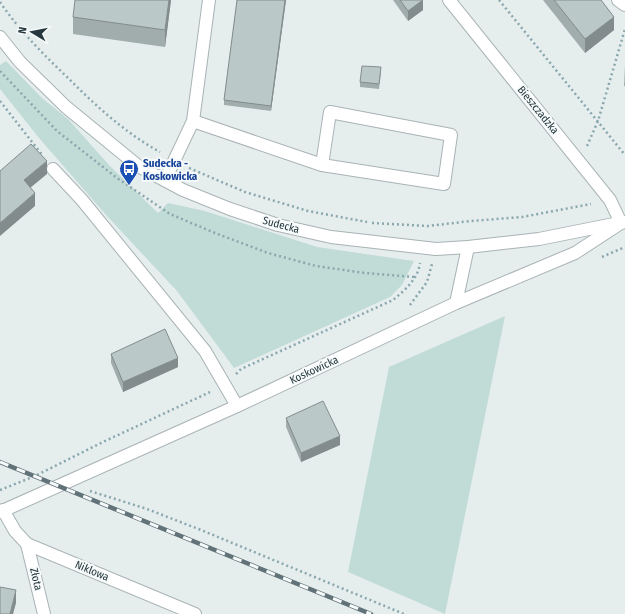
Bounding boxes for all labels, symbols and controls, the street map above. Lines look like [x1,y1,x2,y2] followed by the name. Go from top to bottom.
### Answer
[12,12,52,52] north arrow
[16,26,30,35] text: N
[515,83,561,137] street label: Bieszczadzka
[143,157,198,183] place label: Sudecka - Koskowicka
[118,158,140,186] bus stop icon: Sudecka - Koskowicka
[261,214,301,236] street label: Sudecka
[288,353,340,387] street label: Koskowicka
[73,558,111,584] street label: Niklowa
[27,566,45,592] street label: Złota

